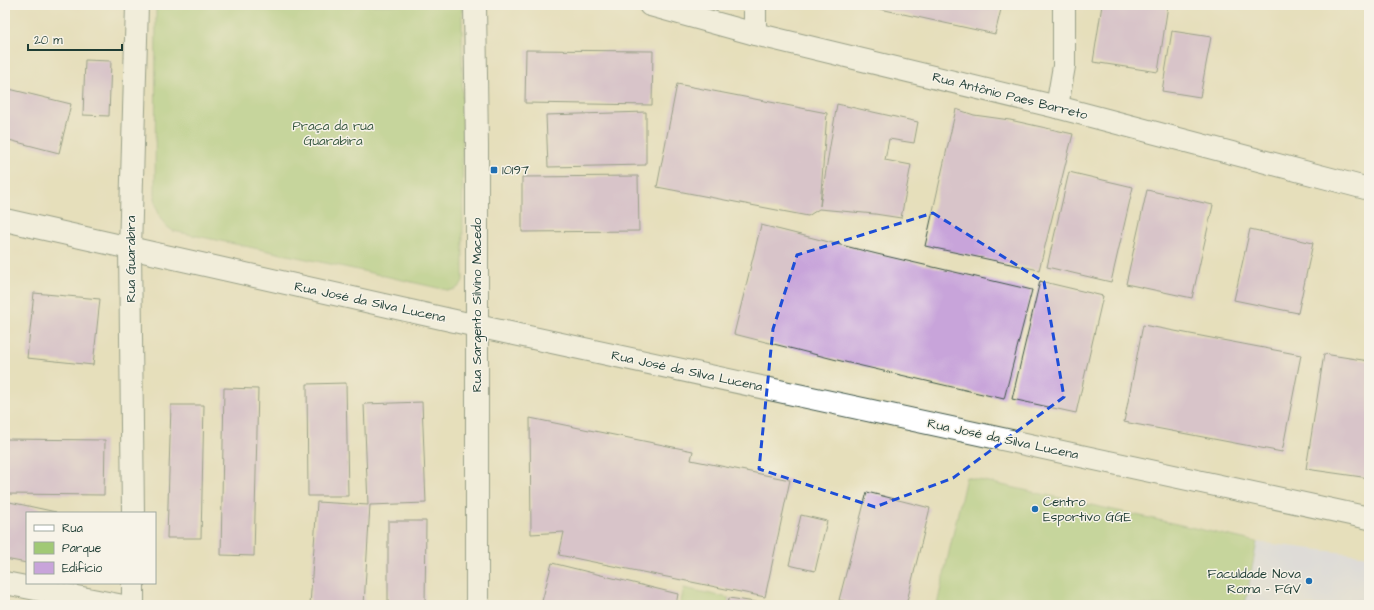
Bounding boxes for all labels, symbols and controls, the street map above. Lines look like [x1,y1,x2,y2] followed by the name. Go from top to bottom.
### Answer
[28,26,122,52] scale bar
[34,32,63,49] text: 20 m
[930,68,1090,124] street label: Rua Antônio Paes Barreto
[293,117,374,150] park label: Praça da rua Guarabira
[502,161,529,179] place label: 10197
[489,165,499,175] marker: 10197
[122,215,140,302] street label: Rua Guarabira
[468,217,487,392] street label: Rua Sargento Silvino Macedo
[293,277,448,327] street label: Rua José da Silva Lucena
[610,346,765,396] street label: Rua José da Silva Lucena
[926,414,1081,464] street label: Rua José da Silva Lucena
[1043,493,1131,526] place label: Centro Esportivo GGE
[1030,504,1040,514] marker: Centro Esportivo GGE
[26,512,156,584] legend
[62,520,83,537] text: Rua
[62,540,102,557] text: Parque
[62,560,102,577] text: Edifício
[1208,565,1301,598] place label: Faculdade Nova Roma - FGV
[1304,576,1314,586] marker: Faculdade Nova Roma - FGV

